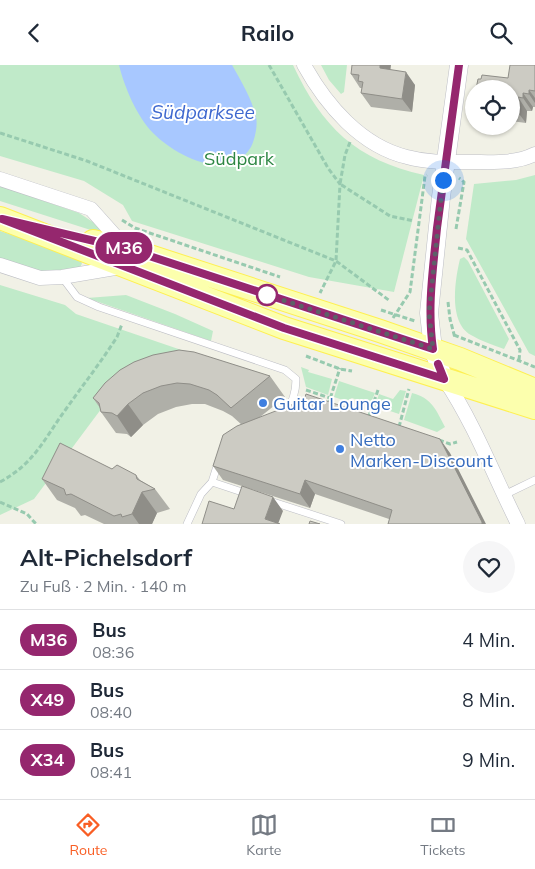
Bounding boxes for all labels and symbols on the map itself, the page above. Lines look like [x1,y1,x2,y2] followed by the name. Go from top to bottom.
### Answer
[151,100,255,124] water label: Südparksee
[204,147,275,170] park label: Südpark
[431,168,456,193] your location
[95,232,153,264] line badge: M36
[256,284,278,306] unlabelled marker
[273,392,391,415] place label: Guitar Lounge
[257,397,269,409] marker: Guitar Lounge
[350,428,493,472] place label: Netto Marken-Discount
[334,443,346,455] marker: Netto Marken-Discount

